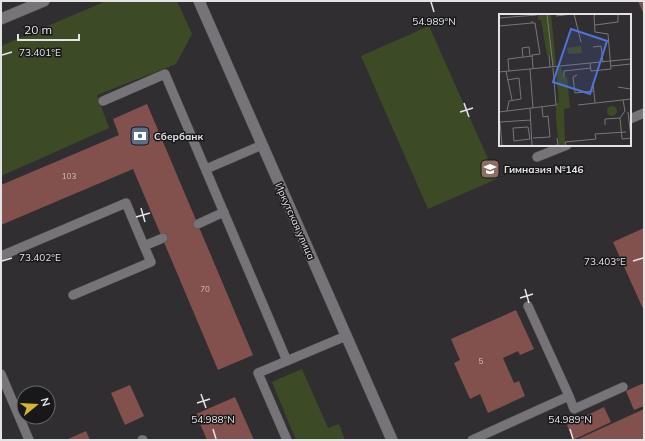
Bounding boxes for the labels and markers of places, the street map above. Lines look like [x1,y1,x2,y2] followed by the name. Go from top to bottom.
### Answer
[129,125,151,147] bank icon: Сбербанк
[154,130,203,143] place label: Сбербанк
[479,158,501,180] school or university icon: Гимназия №146
[504,163,584,176] place label: Гимназия №146

